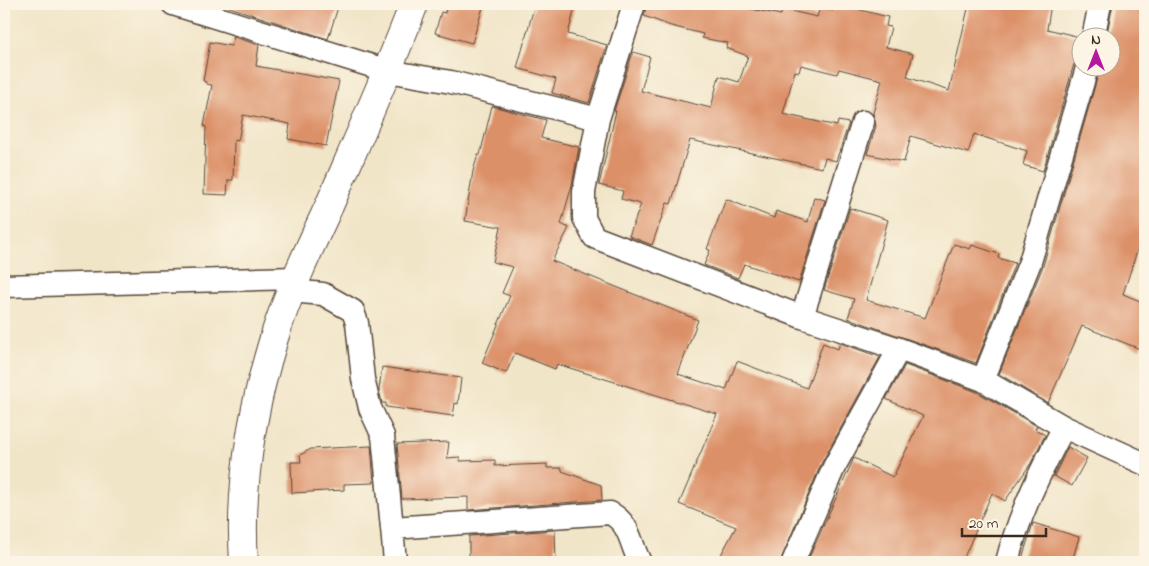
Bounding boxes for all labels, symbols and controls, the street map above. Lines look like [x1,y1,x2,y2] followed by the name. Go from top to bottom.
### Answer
[1072,28,1122,78] north arrow
[1091,30,1101,51] text: N
[962,506,1045,538] scale bar
[969,513,999,535] text: 20 m

